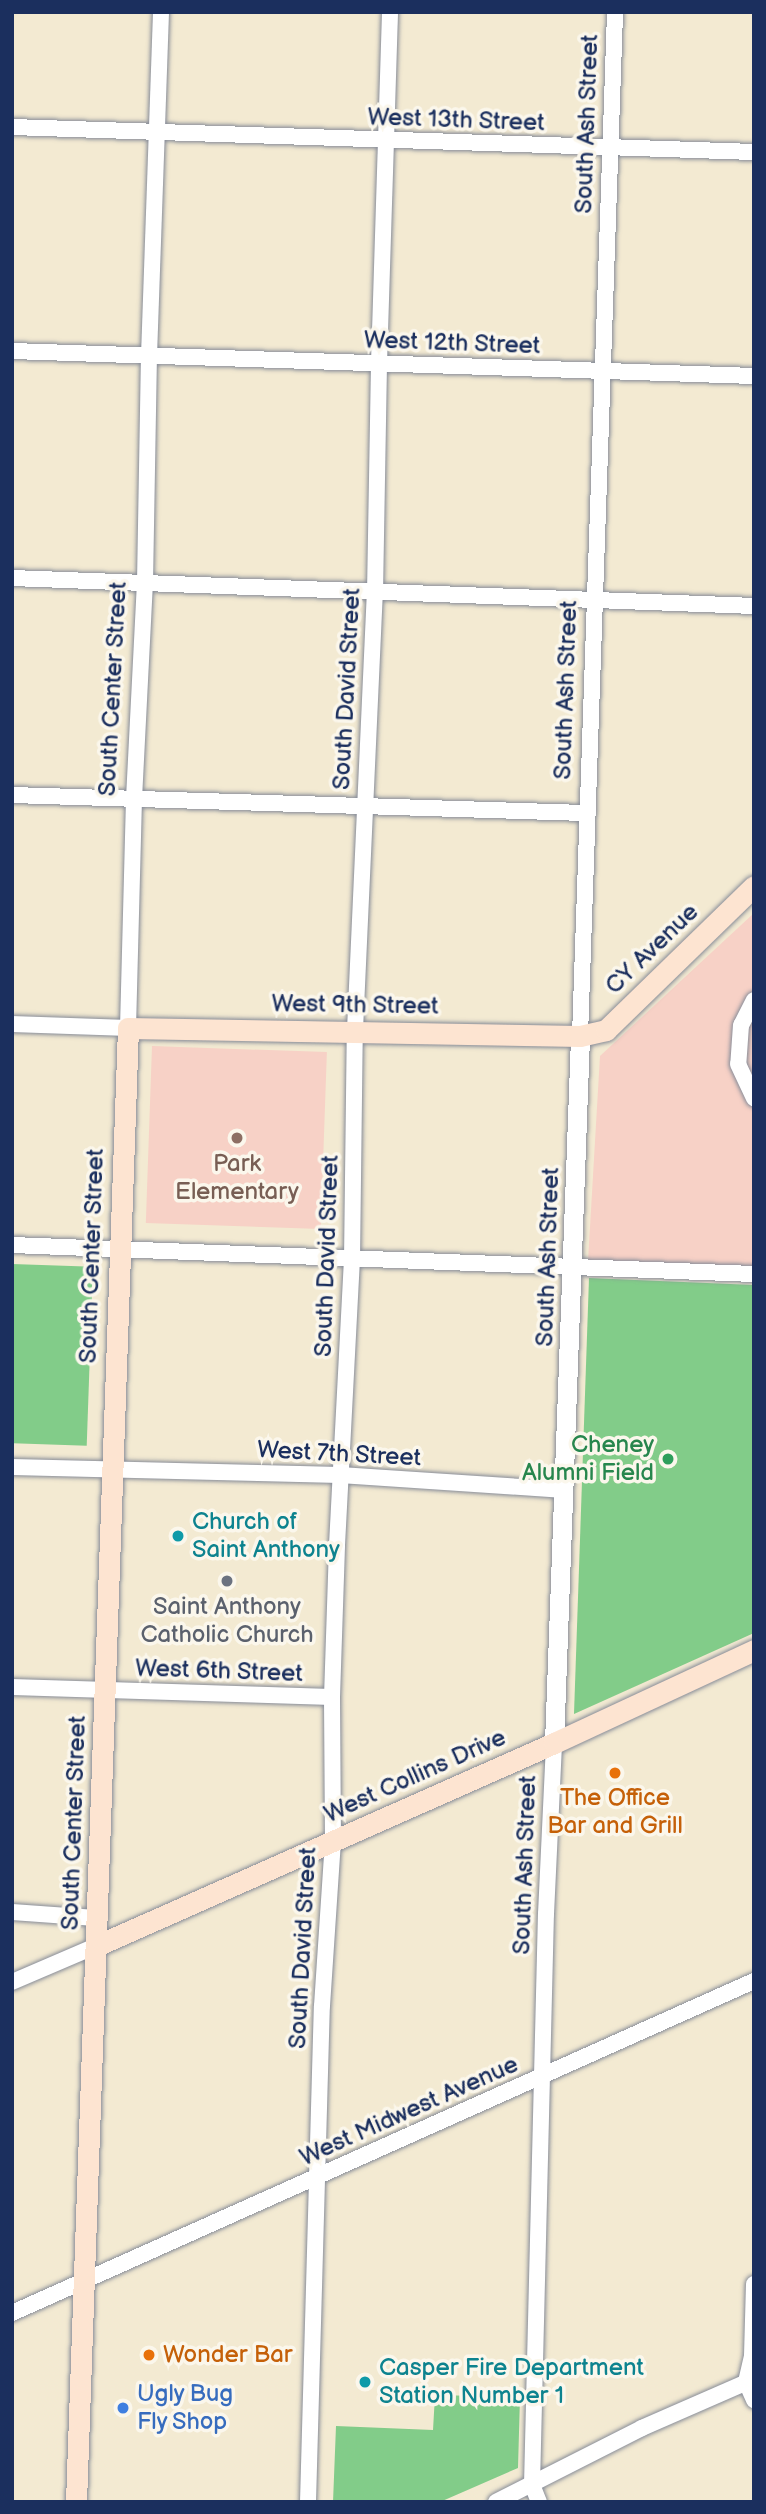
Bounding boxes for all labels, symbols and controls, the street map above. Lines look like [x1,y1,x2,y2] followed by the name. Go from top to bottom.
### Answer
[569,34,605,214] street label: South Ash Street
[367,103,545,137] street label: West 13th Street
[363,326,541,360] street label: West 12th Street
[93,581,133,797] street label: South Center Street
[327,587,367,791] street label: South David Street
[548,600,584,780] street label: South Ash Street
[600,898,704,1000] street label: CY Avenue
[271,989,439,1021] street label: West 9th Street
[229,1130,245,1146] marker: Park Elementary
[74,1148,110,1364] street label: South Center Street
[175,1150,299,1206] place label: Park Elementary
[309,1154,345,1358] street label: South David Street
[530,1167,566,1347] street label: South Ash Street
[522,1431,654,1487] place label: Cheney Alumni Field
[256,1435,422,1473] street label: West 7th Street
[660,1451,676,1467] marker: Cheney Alumni Field
[192,1508,340,1564] place label: Church of Saint Anthony
[170,1528,186,1544] marker: Church of Saint Anthony
[219,1573,235,1589] marker: Saint Anthony Catholic Church
[141,1593,313,1649] place label: Saint Anthony Catholic Church
[134,1654,304,1688] street label: West 6th Street
[56,1715,92,1931] street label: South Center Street
[320,1723,510,1829] street label: West Collins Drive
[607,1765,623,1781] marker: The Office Bar and Grill
[507,1775,543,1955] street label: South Ash Street
[547,1784,683,1840] place label: The Office Bar and Grill
[283,1846,323,2050] street label: South David Street
[295,2050,523,2172] street label: West Midwest Avenue
[163,2341,293,2369] place label: Wonder Bar
[141,2347,157,2363] marker: Wonder Bar
[379,2354,644,2410] place label: Casper Fire Department Station Number 1
[357,2374,373,2390] marker: Casper Fire Department Station Number 1
[137,2380,235,2436] place label: Ugly Bug Fly Shop
[115,2400,131,2416] marker: Ugly Bug Fly Shop

